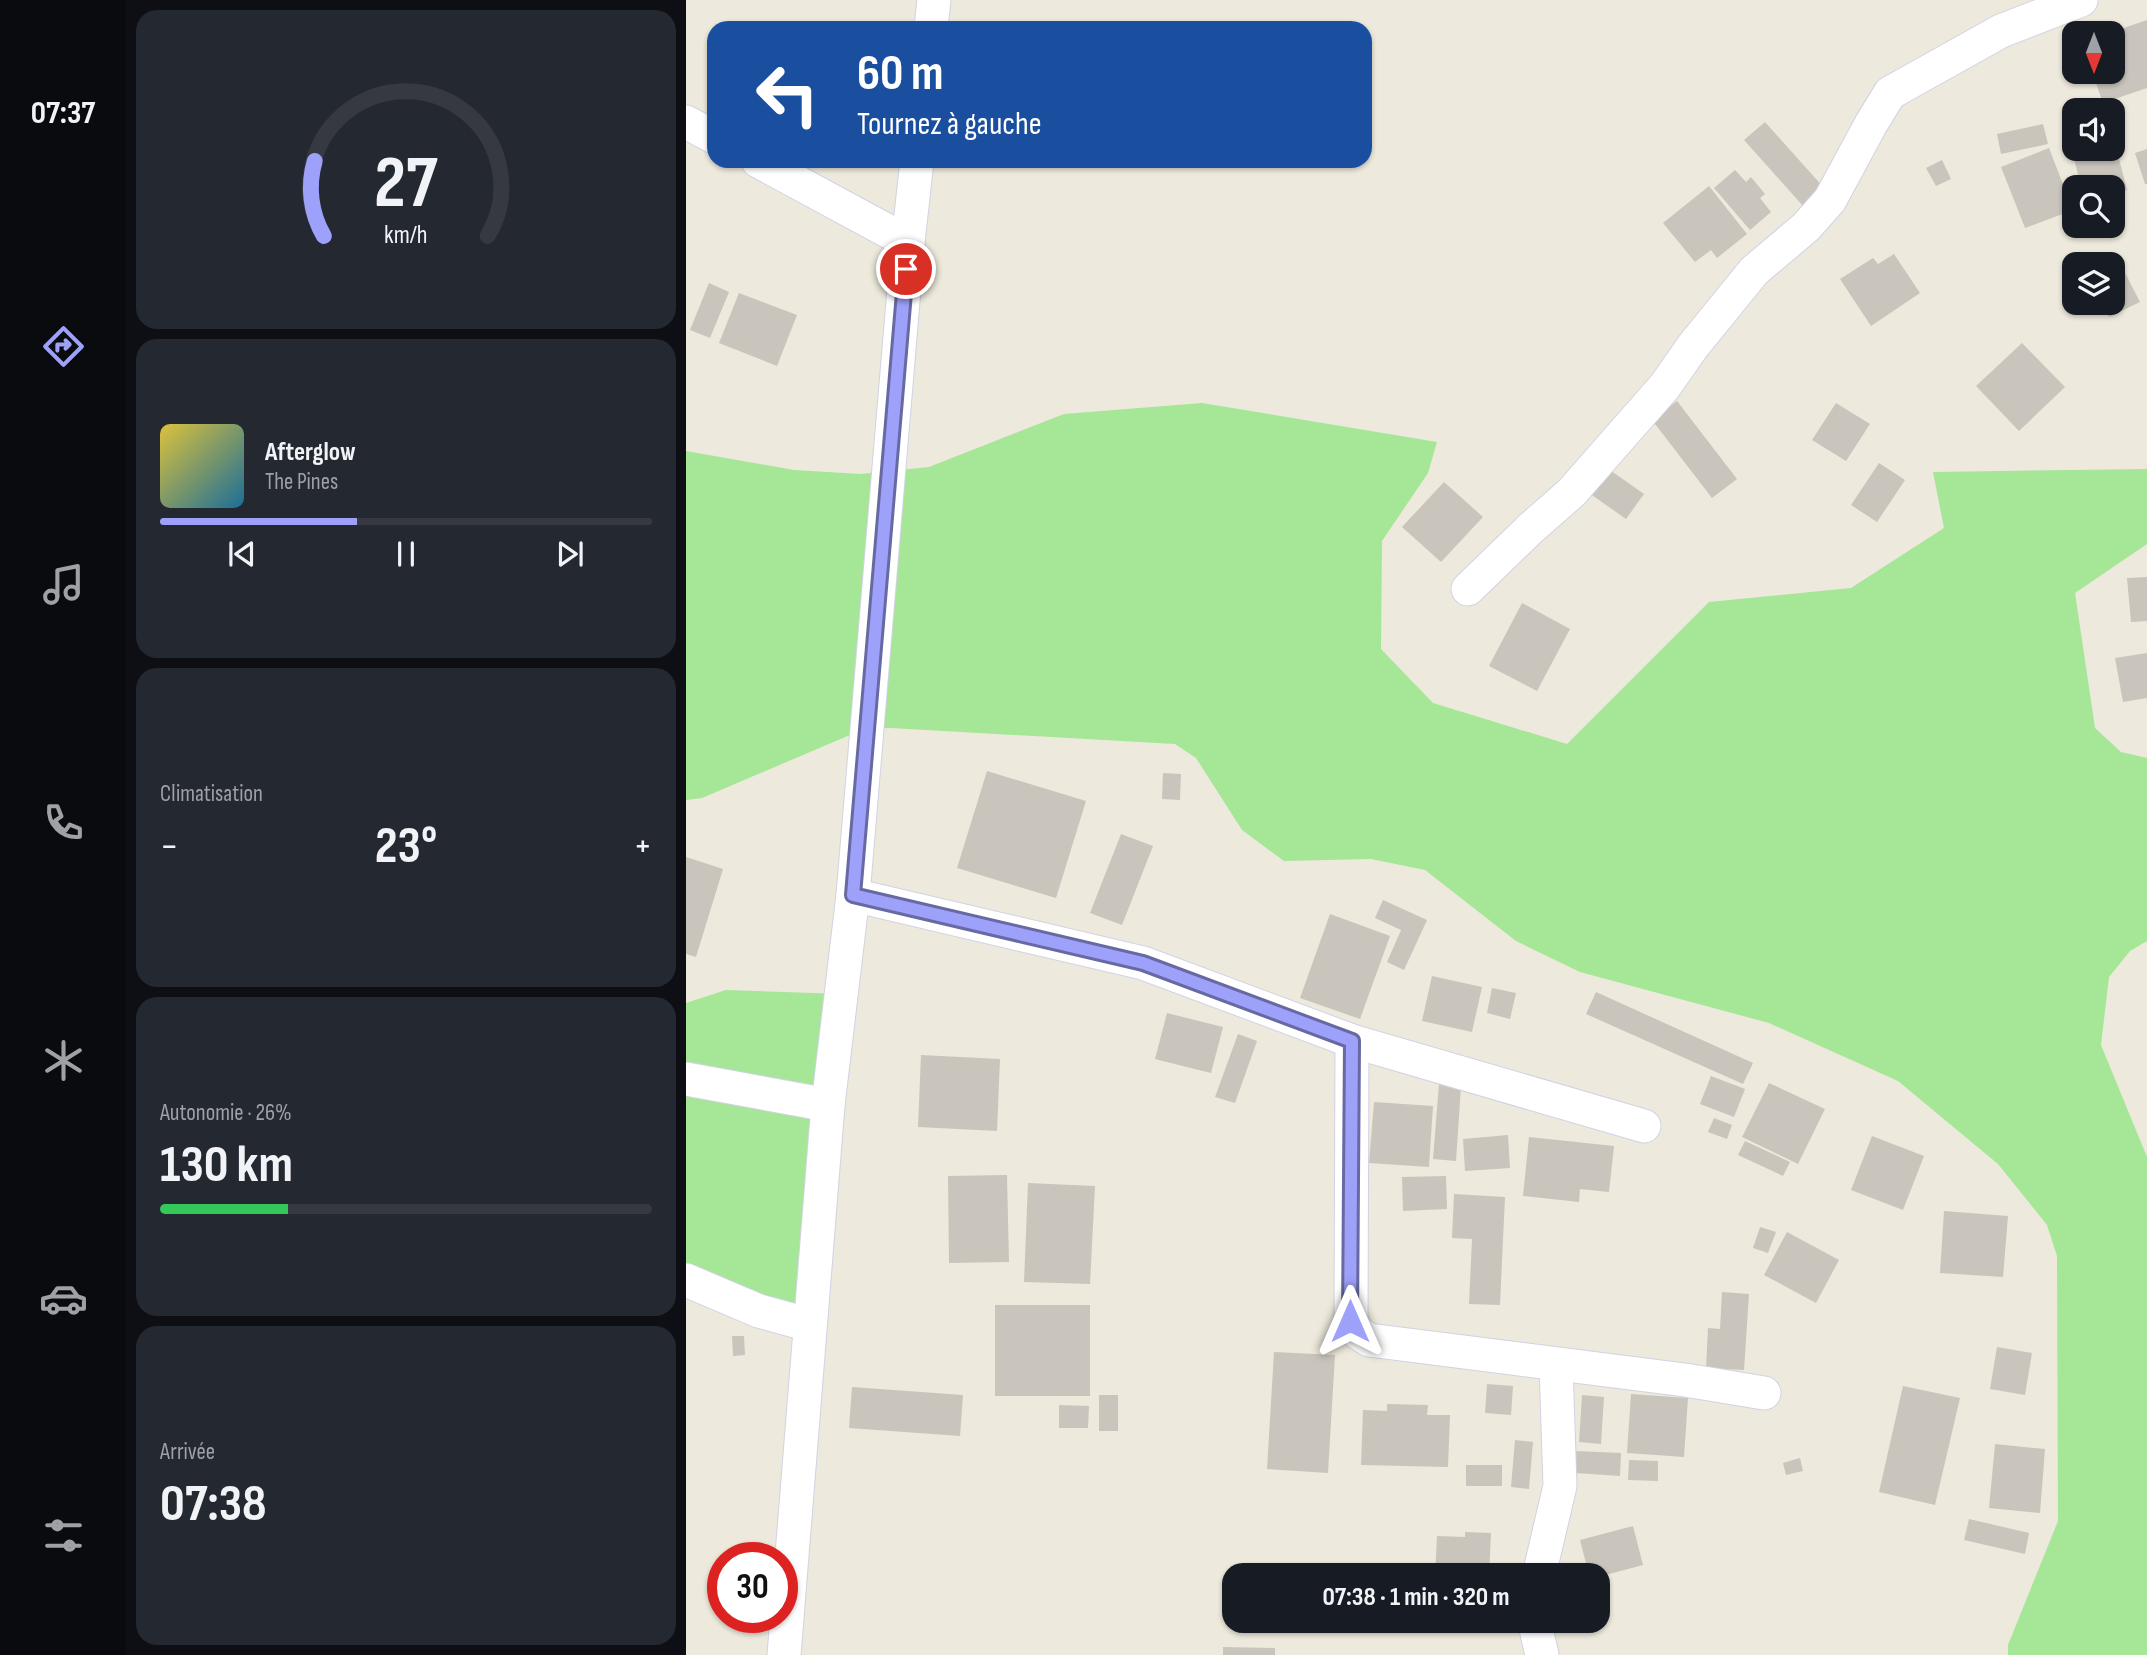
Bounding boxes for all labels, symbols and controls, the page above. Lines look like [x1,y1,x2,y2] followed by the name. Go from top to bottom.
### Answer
[2062,21,2124,84] north arrow
[2062,21,2125,315] map controls
[857,45,944,104] text: 60 m
[742,49,833,140] icon: left
[31,94,95,133] text: 07:37
[2062,98,2125,161] button: sound
[857,105,1042,144] text: Tournez à gauche
[374,140,438,228] text: 27
[2062,175,2125,238] button: search
[384,219,428,250] text: km/h
[876,239,936,299] pin
[887,250,925,288] icon: arrive
[2062,252,2125,315] button: layers
[39,322,88,371] icon: directions
[265,437,356,468] text: Afterglow
[265,468,338,496] text: The Pines
[223,535,261,573] icon: previous
[387,535,425,573] icon: pause
[551,535,589,573] icon: next
[39,560,88,609] icon: music
[160,780,263,808] text: Climatisation
[39,798,88,847] icon: phone
[375,815,437,878] text: 23°
[160,824,179,869] text: −
[633,824,652,869] text: +
[39,1036,88,1085] icon: climate
[160,1099,292,1127] text: Autonomie · 26%
[160,1134,293,1197] text: 130 km
[39,1274,88,1323] icon: car
[1313,1284,1387,1358] position arrow
[160,1438,215,1466] text: Arrivée
[160,1473,267,1536] text: 07:38
[39,1511,88,1560] icon: filters
[707,1542,798,1633] speed limit sign: 30
[1323,1582,1510,1613] text: 07:38 · 1 min · 320 m

